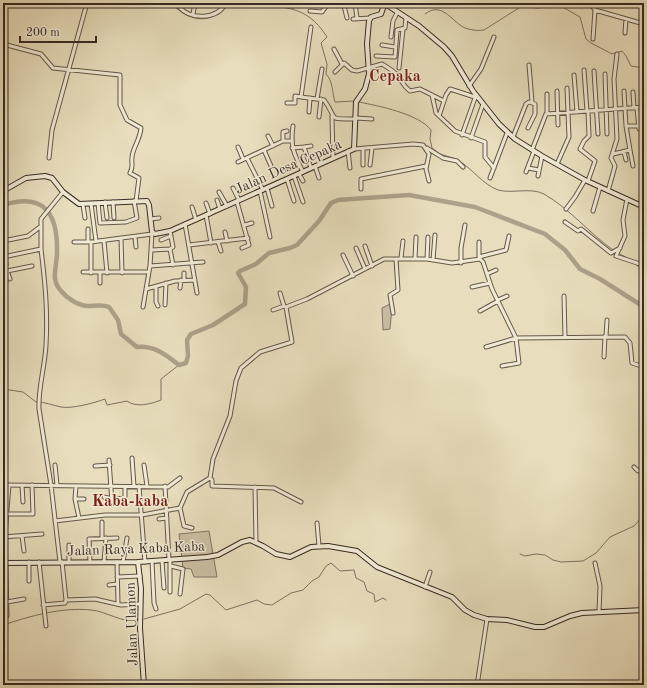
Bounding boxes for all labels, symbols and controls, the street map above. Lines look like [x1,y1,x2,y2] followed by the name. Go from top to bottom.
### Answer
[20,18,96,44] scale bar
[26,27,60,39] text: 200 m
[369,69,421,85] district label: Cepaka
[233,137,344,197] street label: Jalan Desa Cepaka
[92,494,168,510] district label: Kaba-kaba
[67,540,205,558] street label: Jalan Raya Kaba Kaba
[124,581,140,666] street label: Jalan Ulamon

